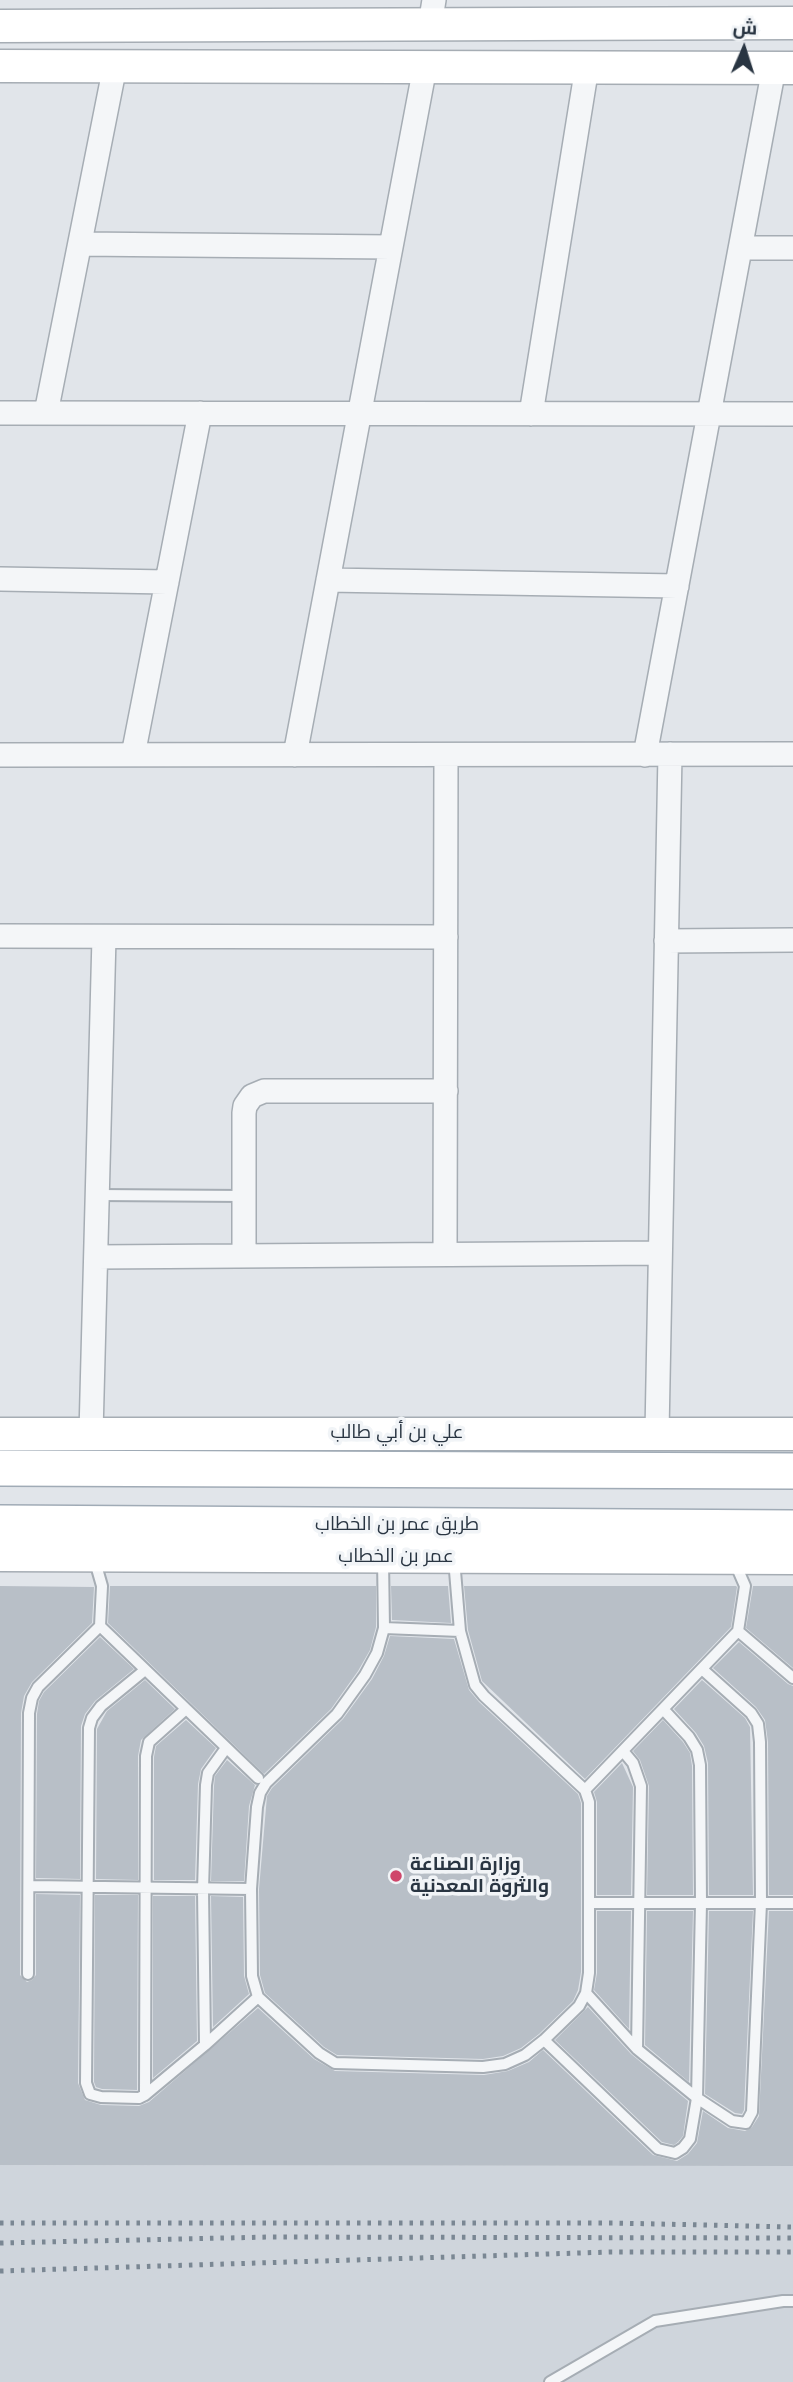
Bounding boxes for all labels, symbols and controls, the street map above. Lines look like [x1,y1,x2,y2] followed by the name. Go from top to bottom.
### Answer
[709,14,779,84] north arrow
[732,16,758,39] text: ش
[331,1422,463,1444] street label: علي بن أبي طالب
[315,1514,479,1536] street label: طريق عمر بن الخطاب
[338,1546,454,1568] street label: عمر بن الخطاب
[410,1854,549,1898] place label: وزارة الصناعة والثروة المعدنية
[388,1868,404,1884] marker: وزارة الصناعة والثروة المعدنية

